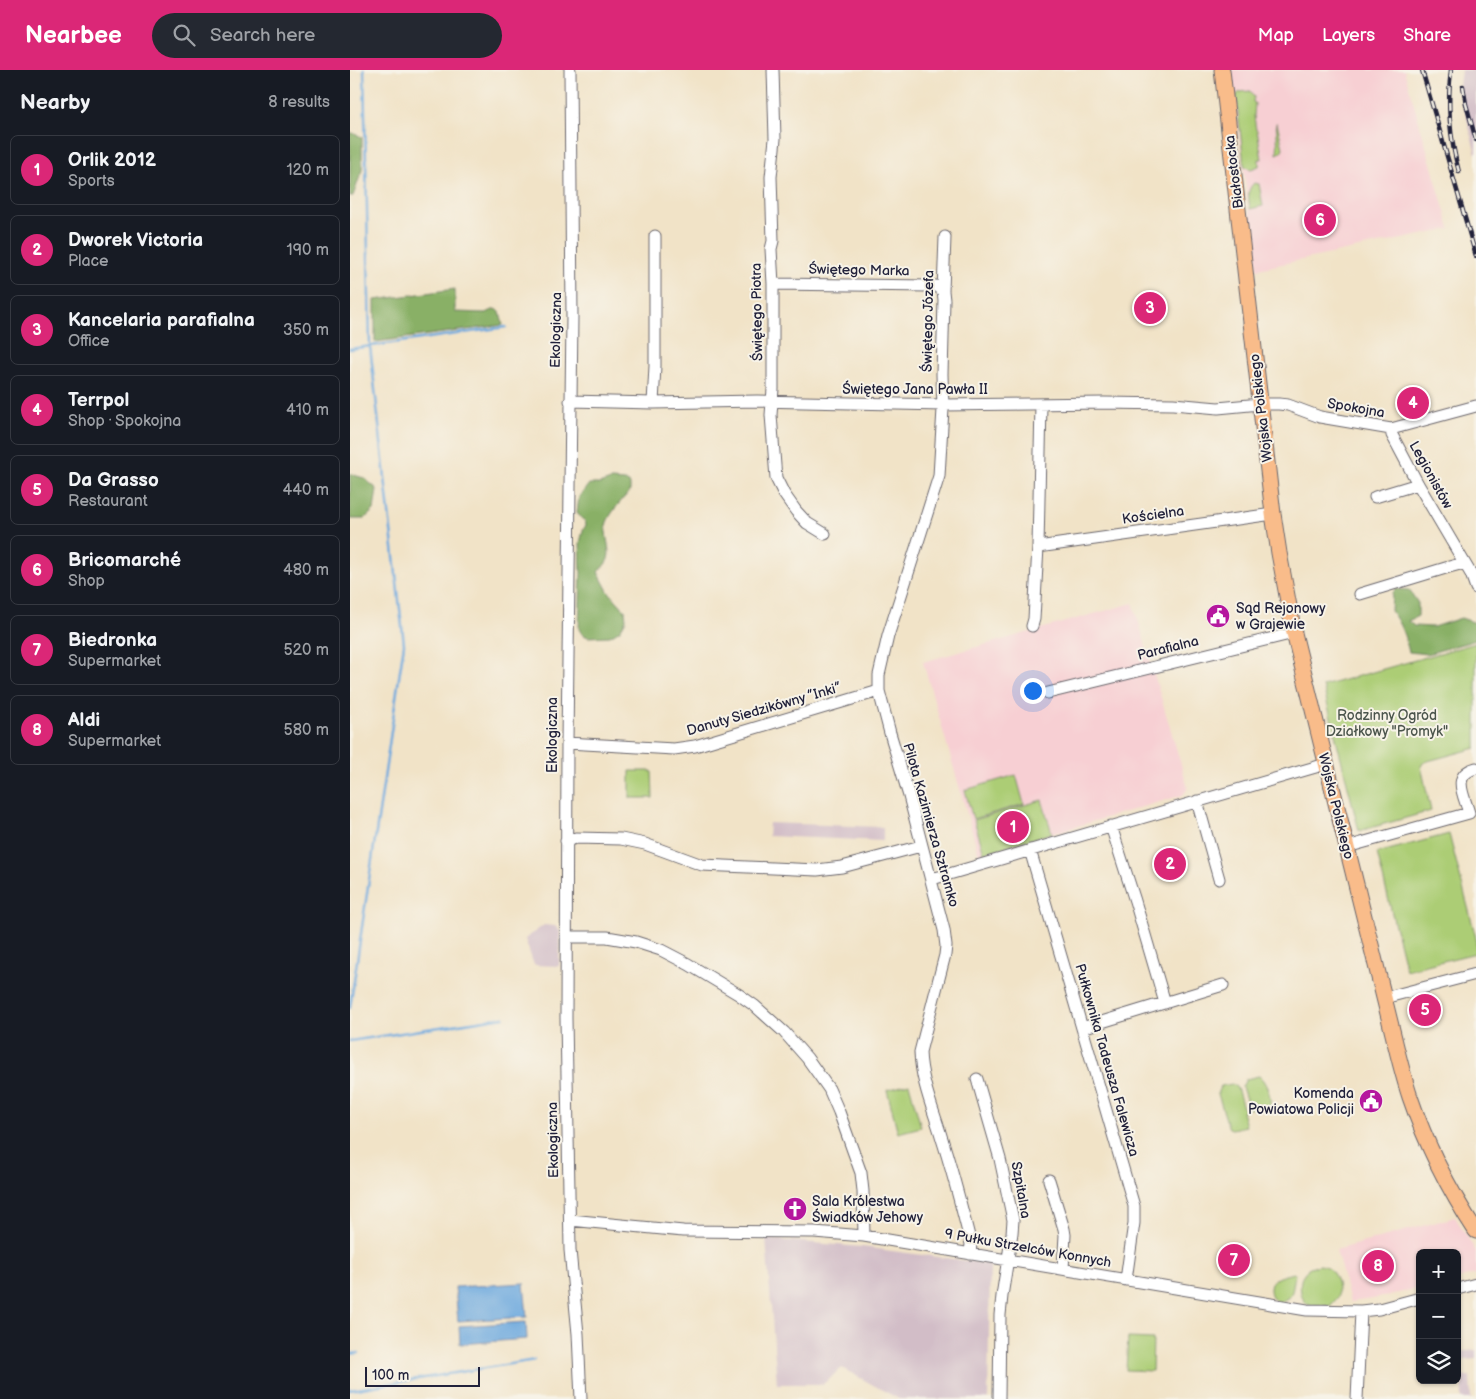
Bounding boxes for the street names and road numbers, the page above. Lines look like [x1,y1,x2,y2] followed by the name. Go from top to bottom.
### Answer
[1221,134,1247,210] street label: Białostocka
[808,260,910,279] street label: Świętego Marka
[747,263,766,361] street label: Świętego Piotra
[918,270,937,372] street label: Świętego Józefa
[547,292,565,368] street label: Ekologiczna
[1246,353,1276,463] street label: Wojska Polskiego
[842,380,988,398] street label: Świętego Jana Pawła II
[1326,395,1386,421] street label: Spokojna
[1406,438,1457,512] street label: Legionistów
[1121,502,1185,528] street label: Kościelna
[1136,632,1200,664] street label: Parafialna
[685,679,843,739] street label: Danuty Siedzikówny ”Inki”
[544,697,561,773] street label: Ekologiczna
[899,741,963,909] street label: Pilota Kazimierza Sztramko
[1315,751,1357,861] street label: Wojska Polskiego
[1071,962,1143,1158] street label: Pułkownika Tadeusza Falewicza
[544,1102,562,1178] street label: Ekologiczna
[1008,1160,1034,1220] street label: Szpitalna
[943,1225,1113,1271] street label: 9 Pułku Strzelców Konnych

